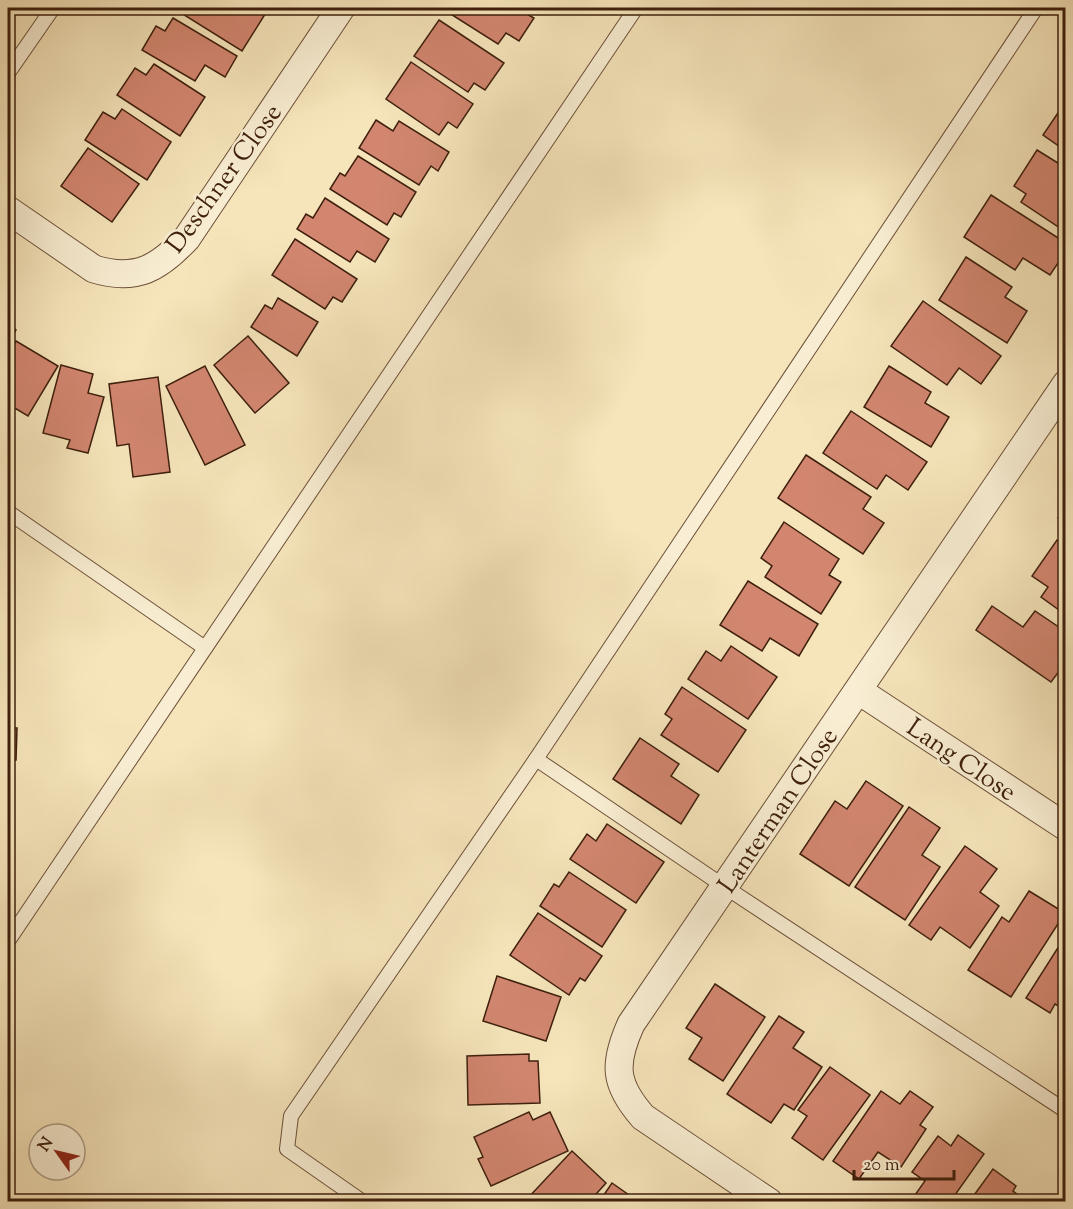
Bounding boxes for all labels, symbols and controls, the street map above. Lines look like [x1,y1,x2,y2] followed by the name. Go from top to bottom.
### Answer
[158,97,292,262] street label: Deschner Close
[898,711,1023,812] street label: Lang Close
[710,721,848,902] street label: Lanterman Close
[27,1122,87,1182] north arrow
[34,1133,60,1157] text: N
[854,1143,954,1181] scale bar
[863,1153,900,1179] text: 20 m

